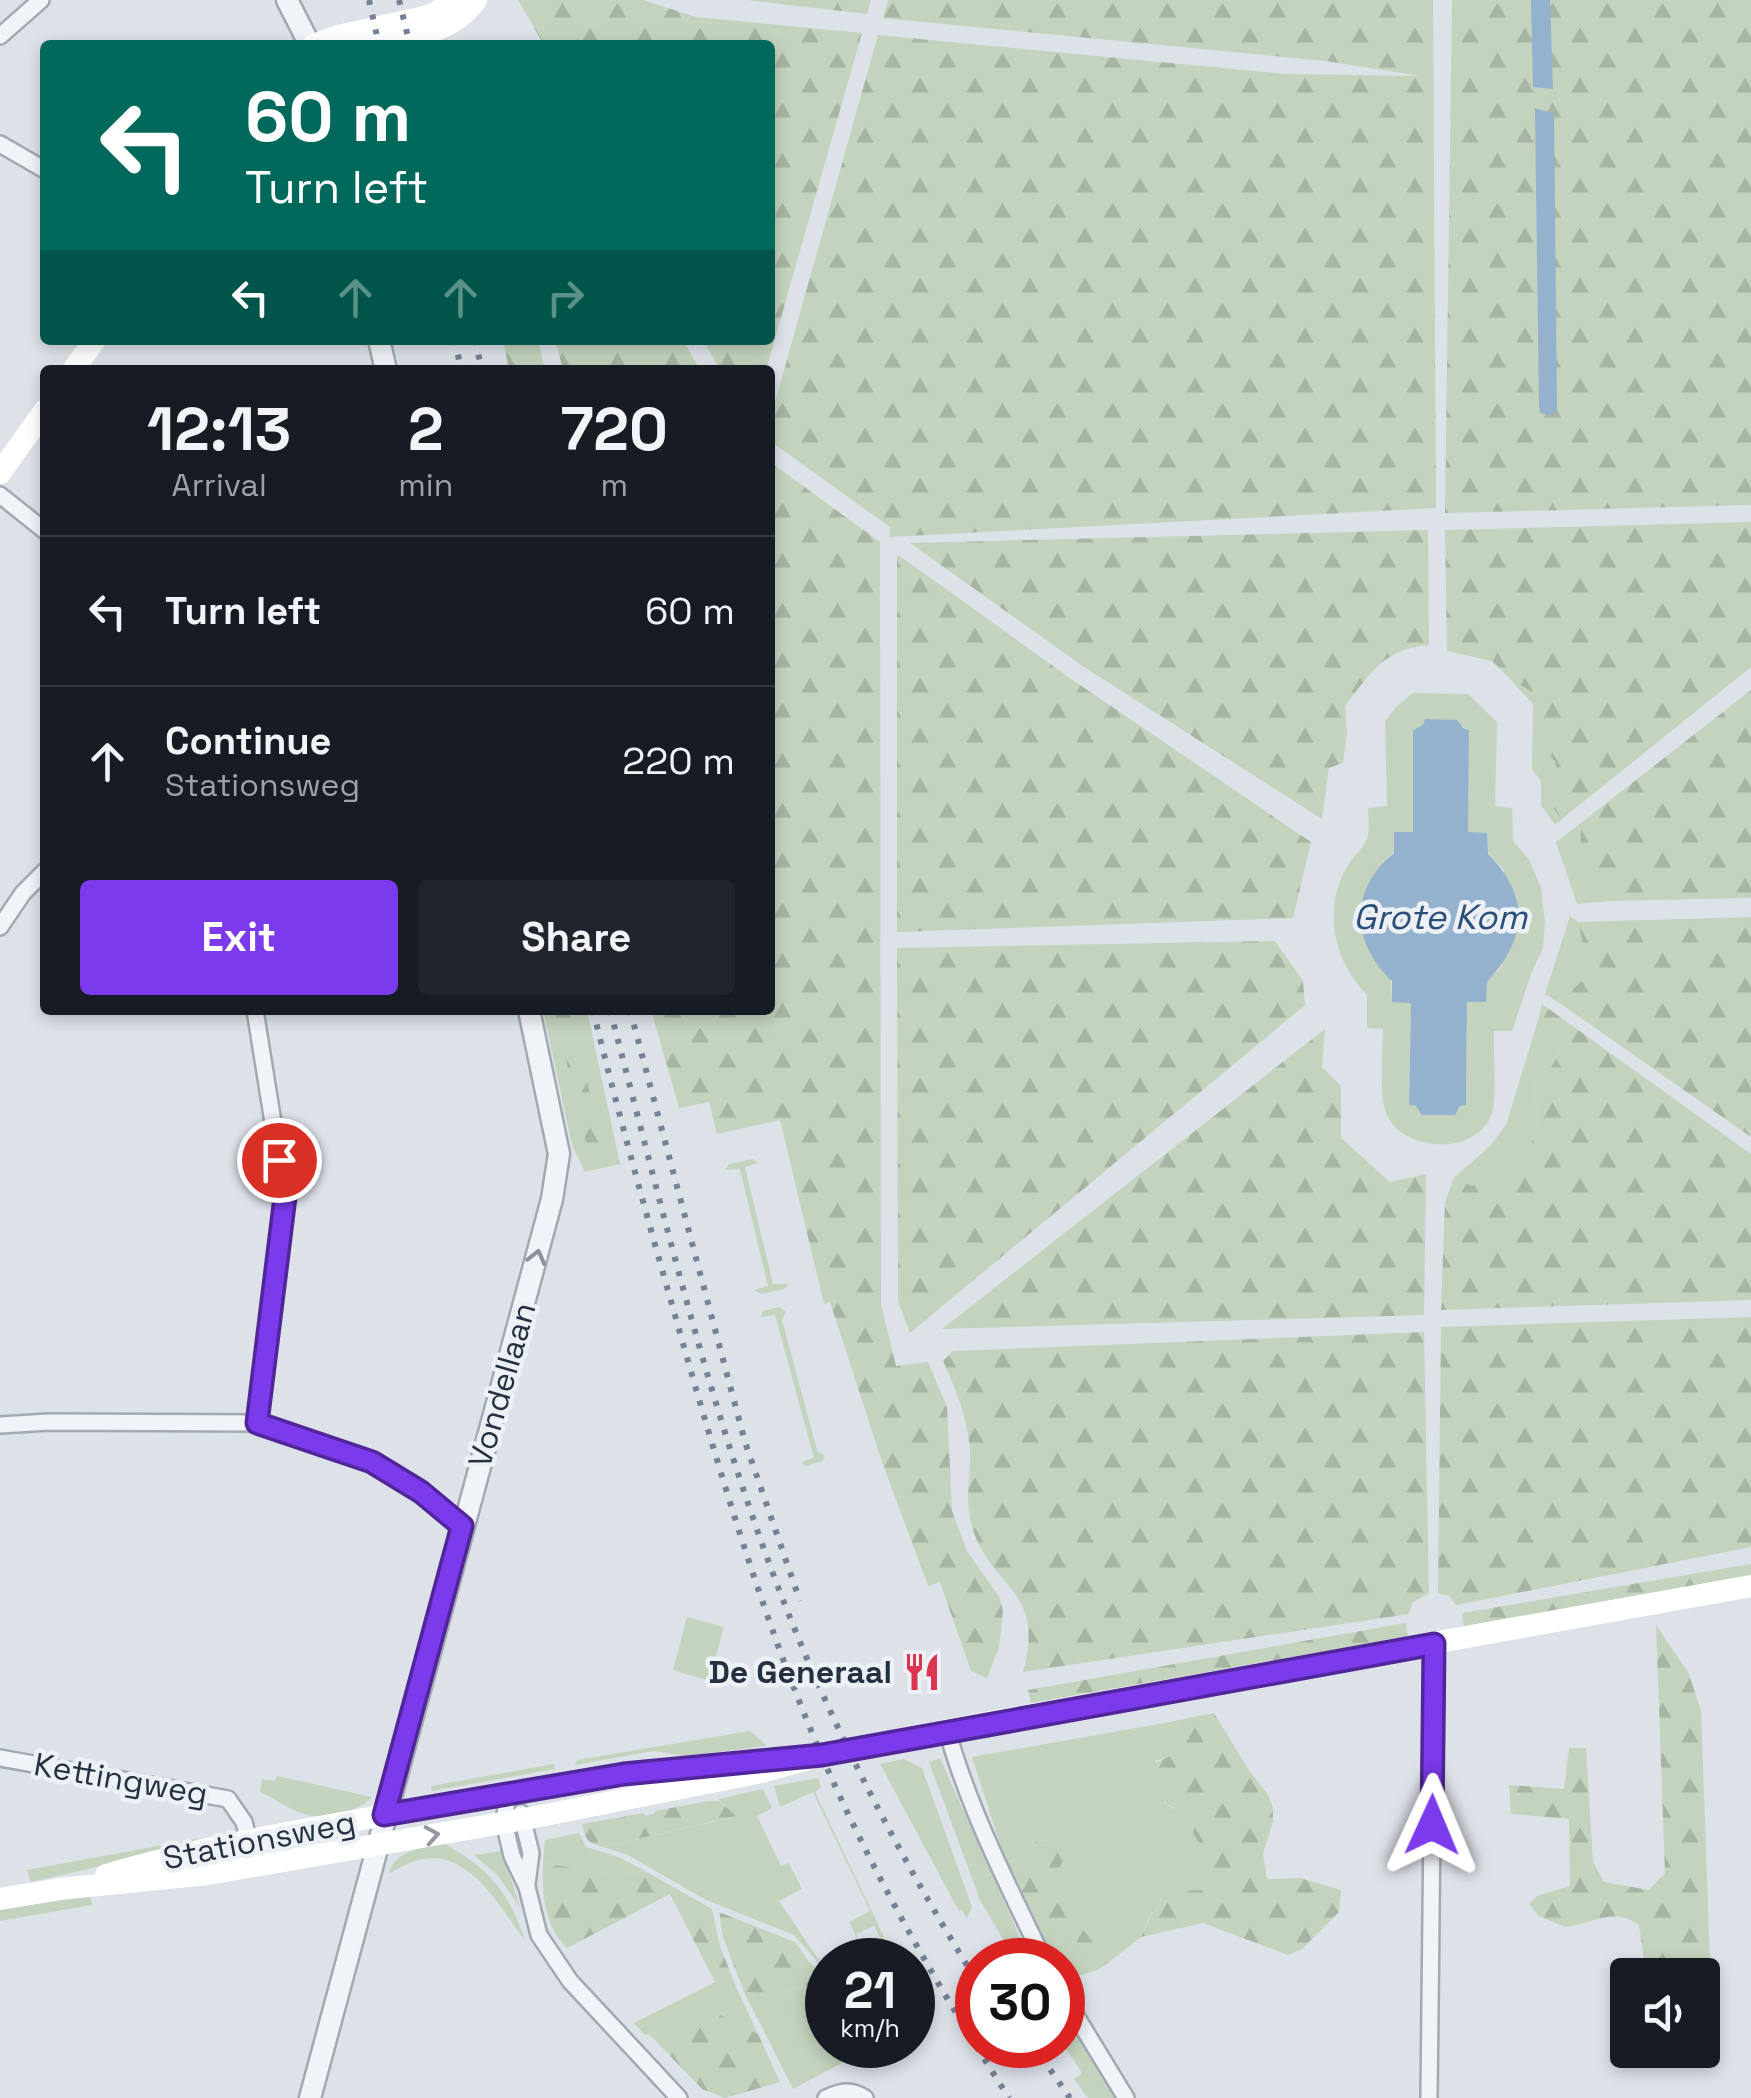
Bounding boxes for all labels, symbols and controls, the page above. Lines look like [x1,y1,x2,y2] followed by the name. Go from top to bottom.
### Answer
[245,72,411,161] text: 60 m
[80,80,210,210] icon: left
[245,159,428,216] text: Turn left
[223,270,278,325] icon: left
[328,270,383,325] icon: ahead
[433,270,488,325] icon: ahead
[538,270,593,325] icon: right
[147,391,291,468] text: 12:13
[408,391,444,468] text: 2
[560,391,668,468] text: 720
[172,465,267,505] text: Arrival
[398,465,453,505] text: min
[600,465,628,505] text: m
[80,584,135,639] icon: left
[165,587,321,635] text: Turn left
[645,587,735,635] text: 60 m
[165,717,331,765] text: Continue
[80,734,135,789] icon: ahead
[622,737,735,785] text: 220 m
[165,765,360,805] text: Stationsweg
[80,880,398,995] button: Exit
[418,880,735,995] button: Share
[1353,895,1528,939] water label: Grote Kom
[237,1118,322,1203] pin
[252,1133,307,1188] icon: arrive
[526,1249,547,1266] one-way arrow
[459,1298,545,1472] street label: Vondellaan
[901,1651,943,1693] restaurant icon: De Generaal
[708,1652,892,1692] place label: De Generaal
[31,1744,211,1814] street label: Kettingweg
[1380,1773,1484,1877] position arrow
[159,1802,359,1878] street label: Stationsweg
[424,1825,441,1846] one-way arrow
[955,1938,1085,2068] speed limit sign: 30
[1610,1958,1720,2068] map controls
[1610,1958,1720,2068] button: sound
[844,1959,896,2023] text: 21
[840,2012,900,2044] text: km/h

